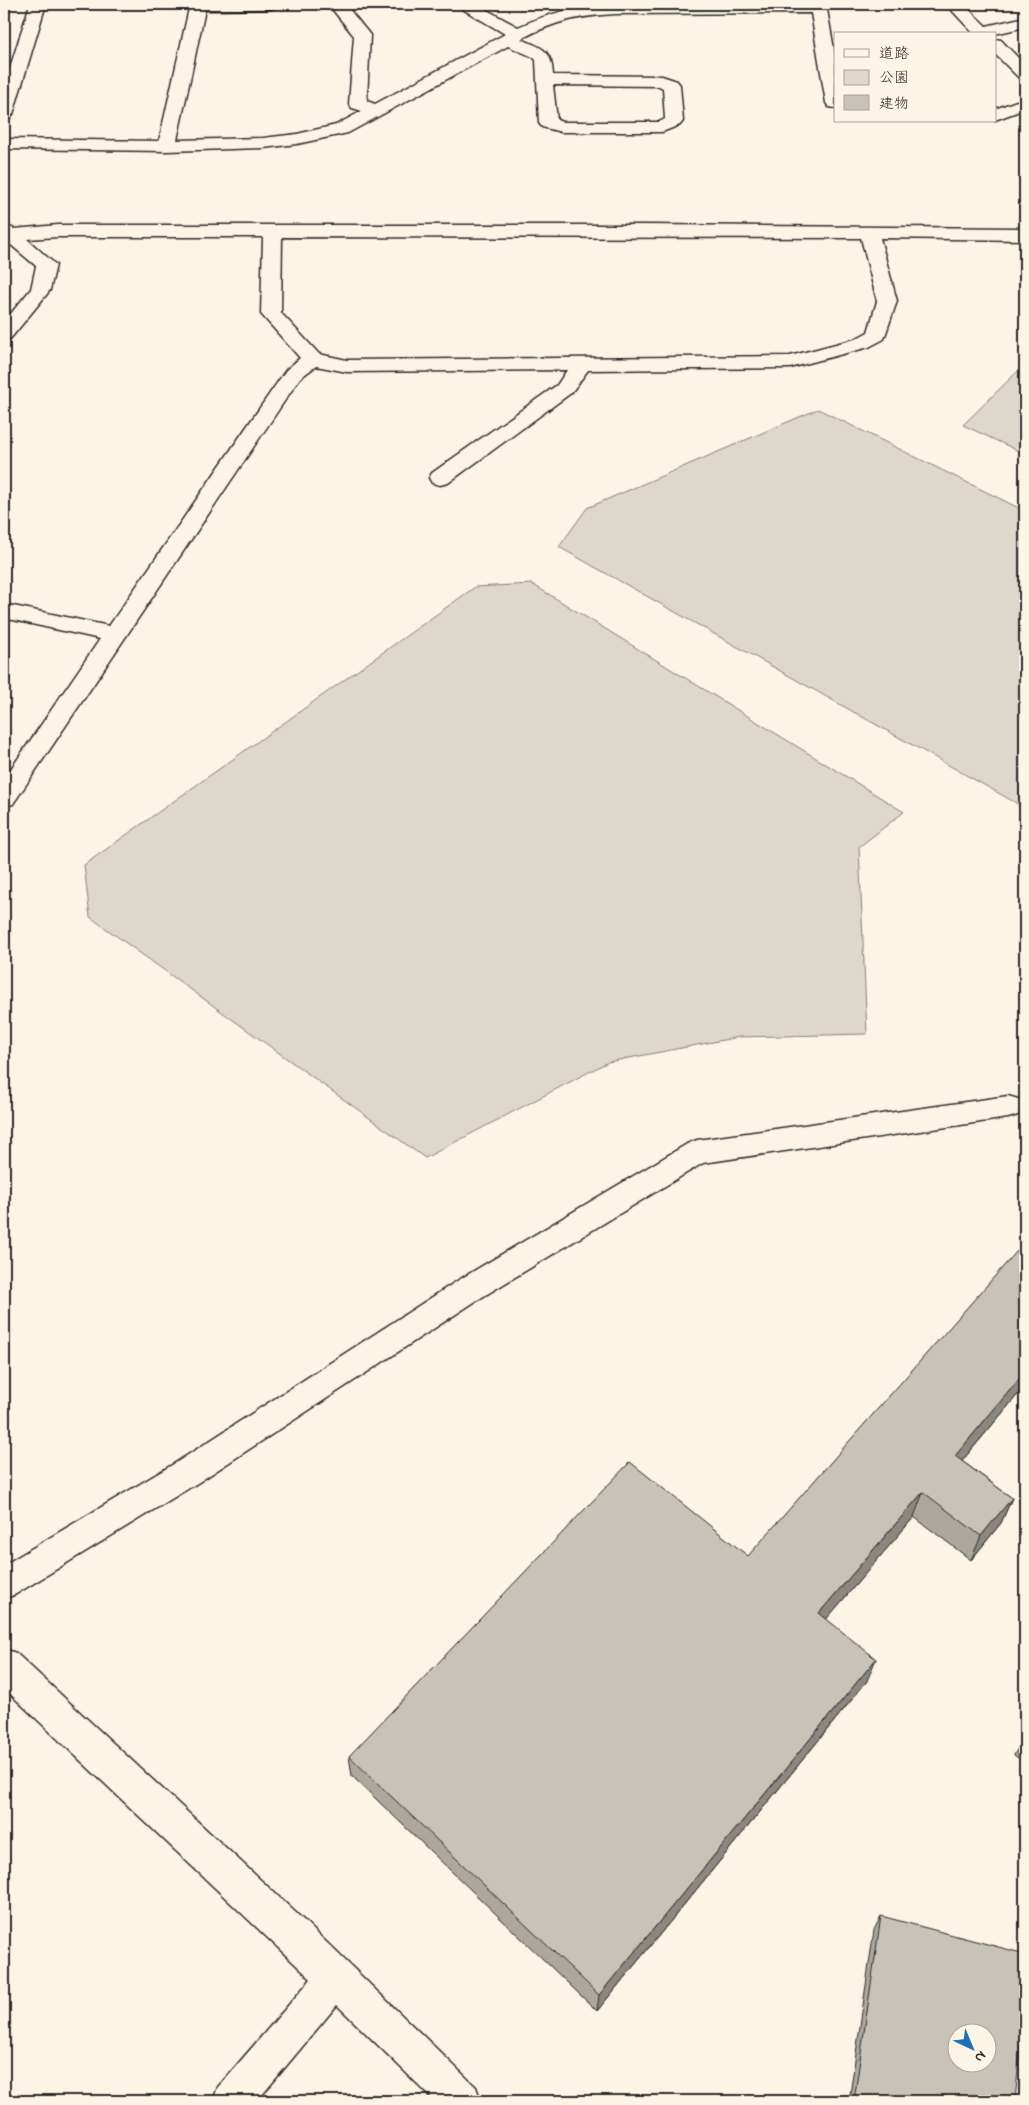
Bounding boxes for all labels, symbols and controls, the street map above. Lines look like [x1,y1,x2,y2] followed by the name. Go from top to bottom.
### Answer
[834,32,996,122] legend
[879,43,909,65] text: 道路
[879,67,909,89] text: 公園
[879,93,909,115] text: 建物
[946,2022,996,2072] north arrow
[969,2045,991,2067] text: N

